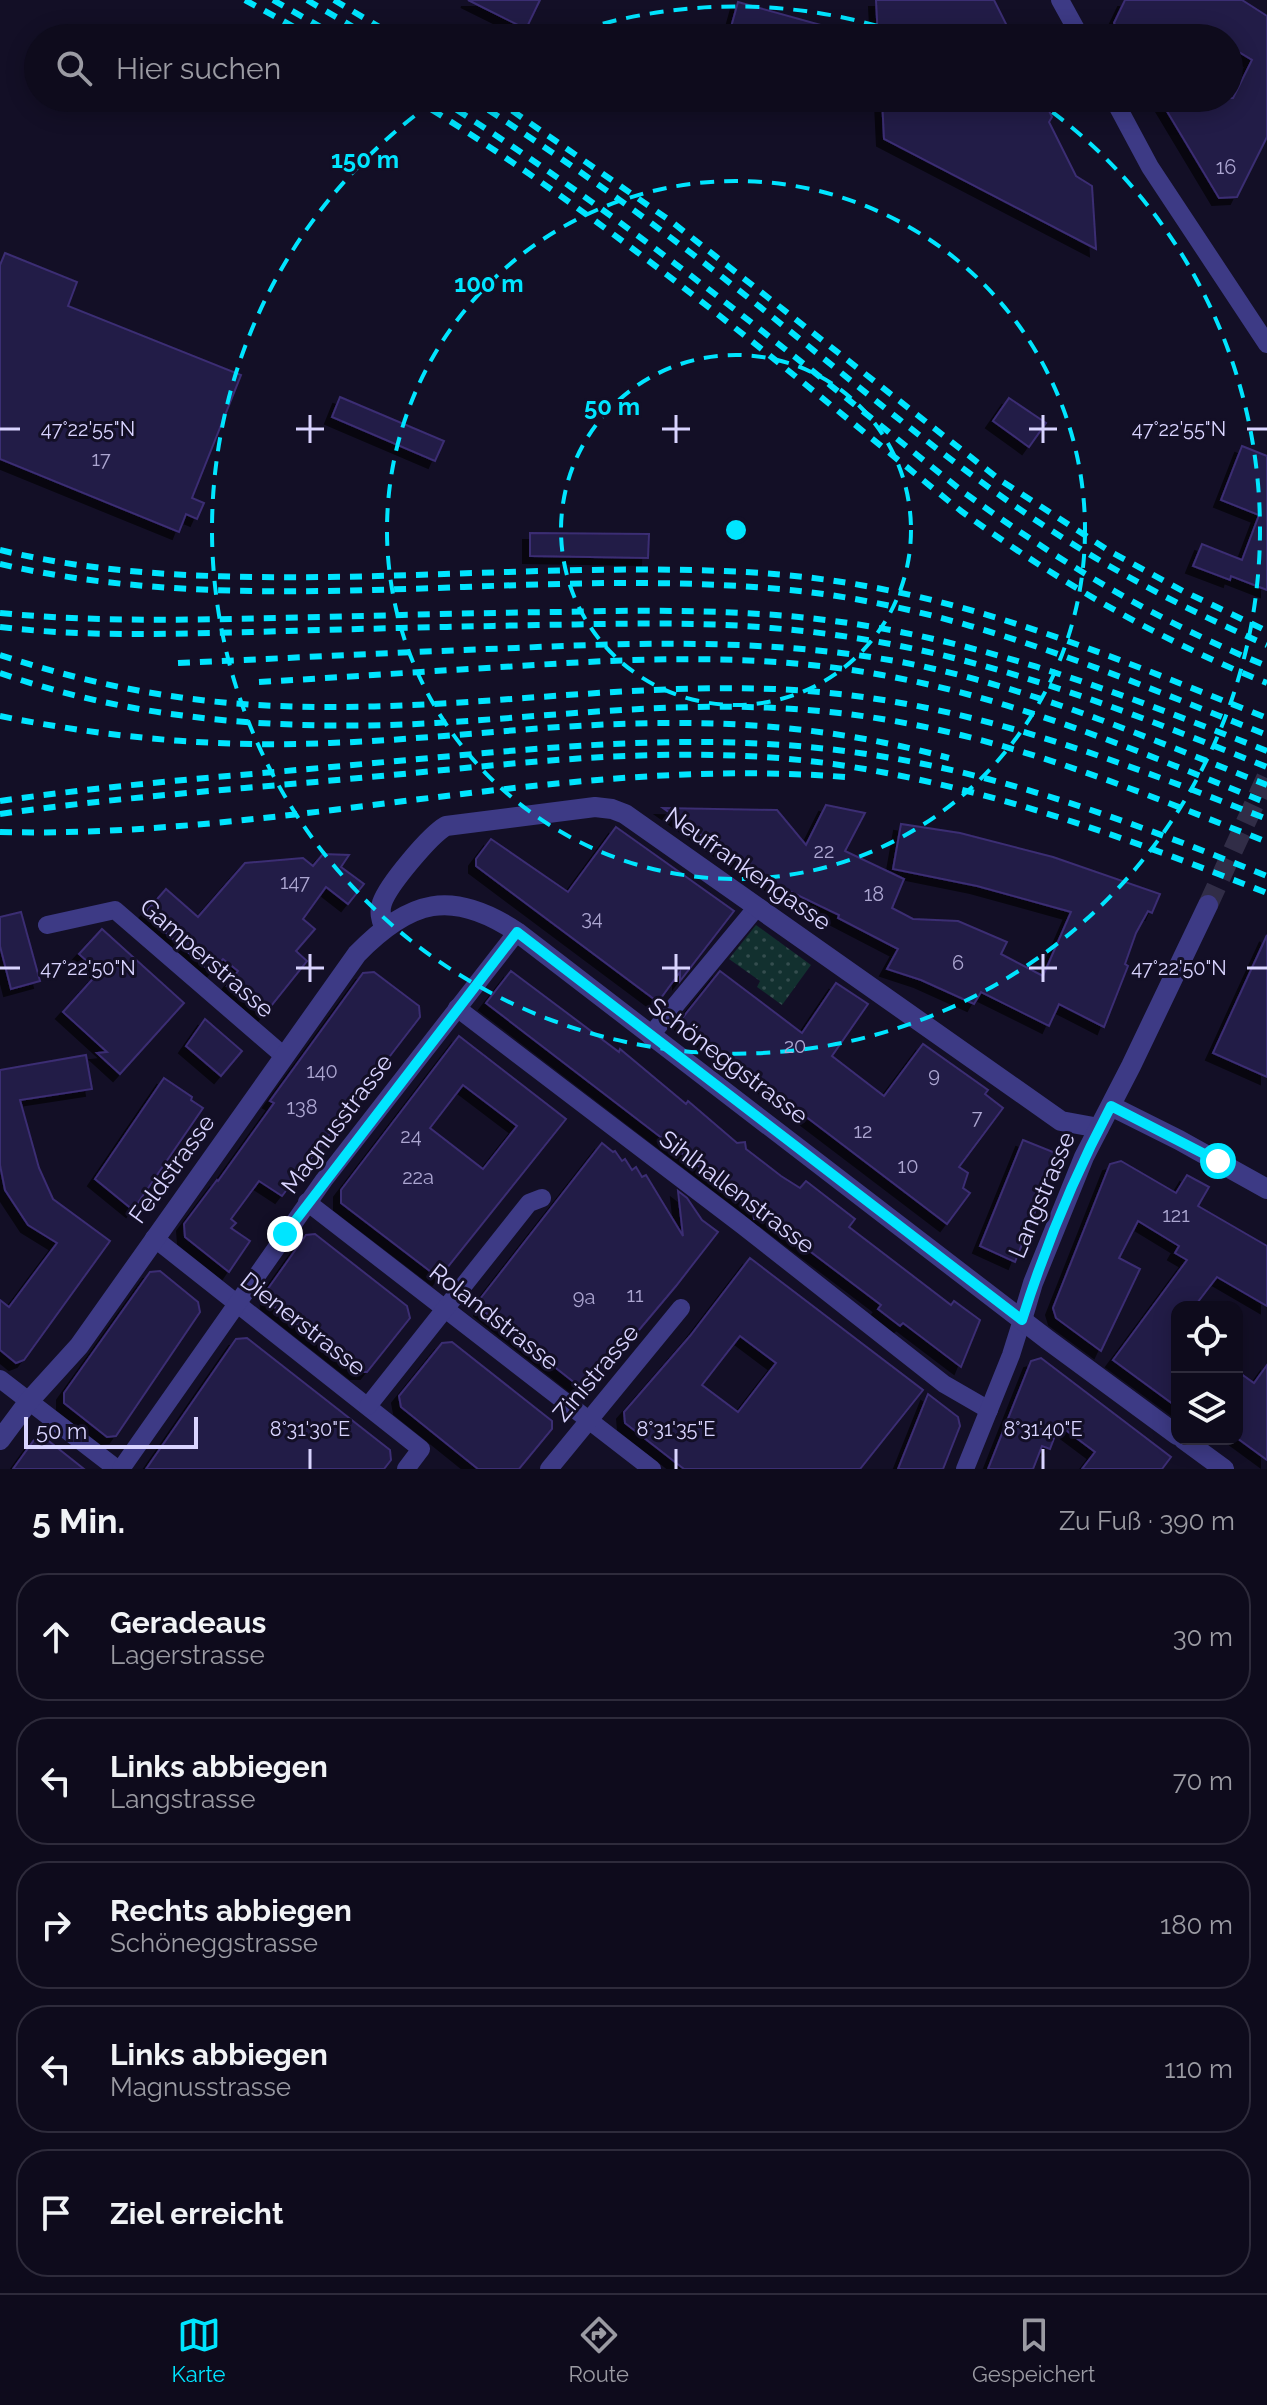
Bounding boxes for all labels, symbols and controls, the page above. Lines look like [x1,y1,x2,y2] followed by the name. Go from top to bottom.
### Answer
[24,24,1243,112] search box
[52,46,96,90] icon: search
[116,51,281,86] text: Hier suchen
[331,145,399,174] text: 150 m
[1216,155,1236,179] house number: 16
[454,269,524,298] text: 100 m
[584,392,640,421] text: 50 m
[41,417,135,441] text: 47°22'55"N
[1132,417,1226,441] text: 47°22'55"N
[91,447,111,471] house number: 17
[722,516,750,544] centre of rings
[660,801,837,936] street label: Neufrankengasse
[814,839,834,863] house number: 22
[280,870,310,894] house number: 147
[864,882,884,906] house number: 18
[134,892,280,1024] street label: Gamperstrasse
[581,906,603,930] house number: 34
[952,951,964,975] house number: 6
[40,956,136,980] text: 47°22'50"N
[1131,956,1227,980] text: 47°22'50"N
[643,991,814,1130] street label: Schöneggstrasse
[784,1034,806,1058] house number: 20
[275,1048,398,1199] street label: Magnusstrasse
[306,1059,338,1083] house number: 140
[928,1063,940,1087] house number: 9
[286,1095,318,1119] house number: 138
[972,1105,983,1129] house number: 7
[122,1109,221,1229] street label: Feldstrasse
[854,1119,872,1143] house number: 12
[400,1124,422,1148] house number: 24
[654,1124,821,1259] street label: Sihlhallenstrasse
[1002,1127,1081,1262] street label: Langstrasse
[1200,1143,1236,1179] route start
[898,1154,918,1178] house number: 10
[402,1165,434,1189] house number: 22a
[1162,1203,1190,1227] house number: 121
[267,1216,303,1252] route end
[424,1257,565,1376] street label: Rolandstrasse
[235,1266,372,1382] street label: Dienerstrasse
[626,1283,644,1307] house number: 11
[573,1285,595,1309] house number: 9a
[1171,1301,1243,1445] map controls
[1171,1301,1243,1373] button: locate
[547,1318,645,1427] street label: Zinistrasse
[1171,1373,1243,1445] button: layers
[24,1413,198,1449] scale bar
[270,1417,350,1441] text: 8°31'30"E
[636,1417,716,1441] text: 8°31'35"E
[1003,1417,1083,1441] text: 8°31'40"E
[36,1418,87,1444] text: 50 m
[32,1501,125,1541] text: 5 Min.
[1059,1506,1235,1536] text: Zu Fuß · 390 m
[110,1605,266,1640] text: Geradeaus
[34,1615,78,1659] icon: ahead
[1173,1622,1233,1652] text: 30 m
[110,1640,265,1670] text: Lagerstrasse
[110,1749,328,1784] text: Links abbiegen
[34,1759,78,1803] icon: left
[1173,1766,1233,1796] text: 70 m
[110,1784,255,1814] text: Langstrasse
[110,1893,352,1928] text: Rechts abbiegen
[34,1903,78,1947] icon: right
[1160,1910,1233,1940] text: 180 m
[110,1928,318,1958] text: Schöneggstrasse
[110,2037,328,2072] text: Links abbiegen
[34,2047,78,2091] icon: left
[1164,2054,1233,2084] text: 110 m
[110,2072,291,2102] text: Magnusstrasse
[34,2191,78,2235] icon: arrive
[110,2196,283,2231] text: Ziel erreicht
[172,2313,226,2387] tab: Karte
[569,2313,629,2387] tab: Route
[972,2313,1095,2387] tab: Gespeichert

